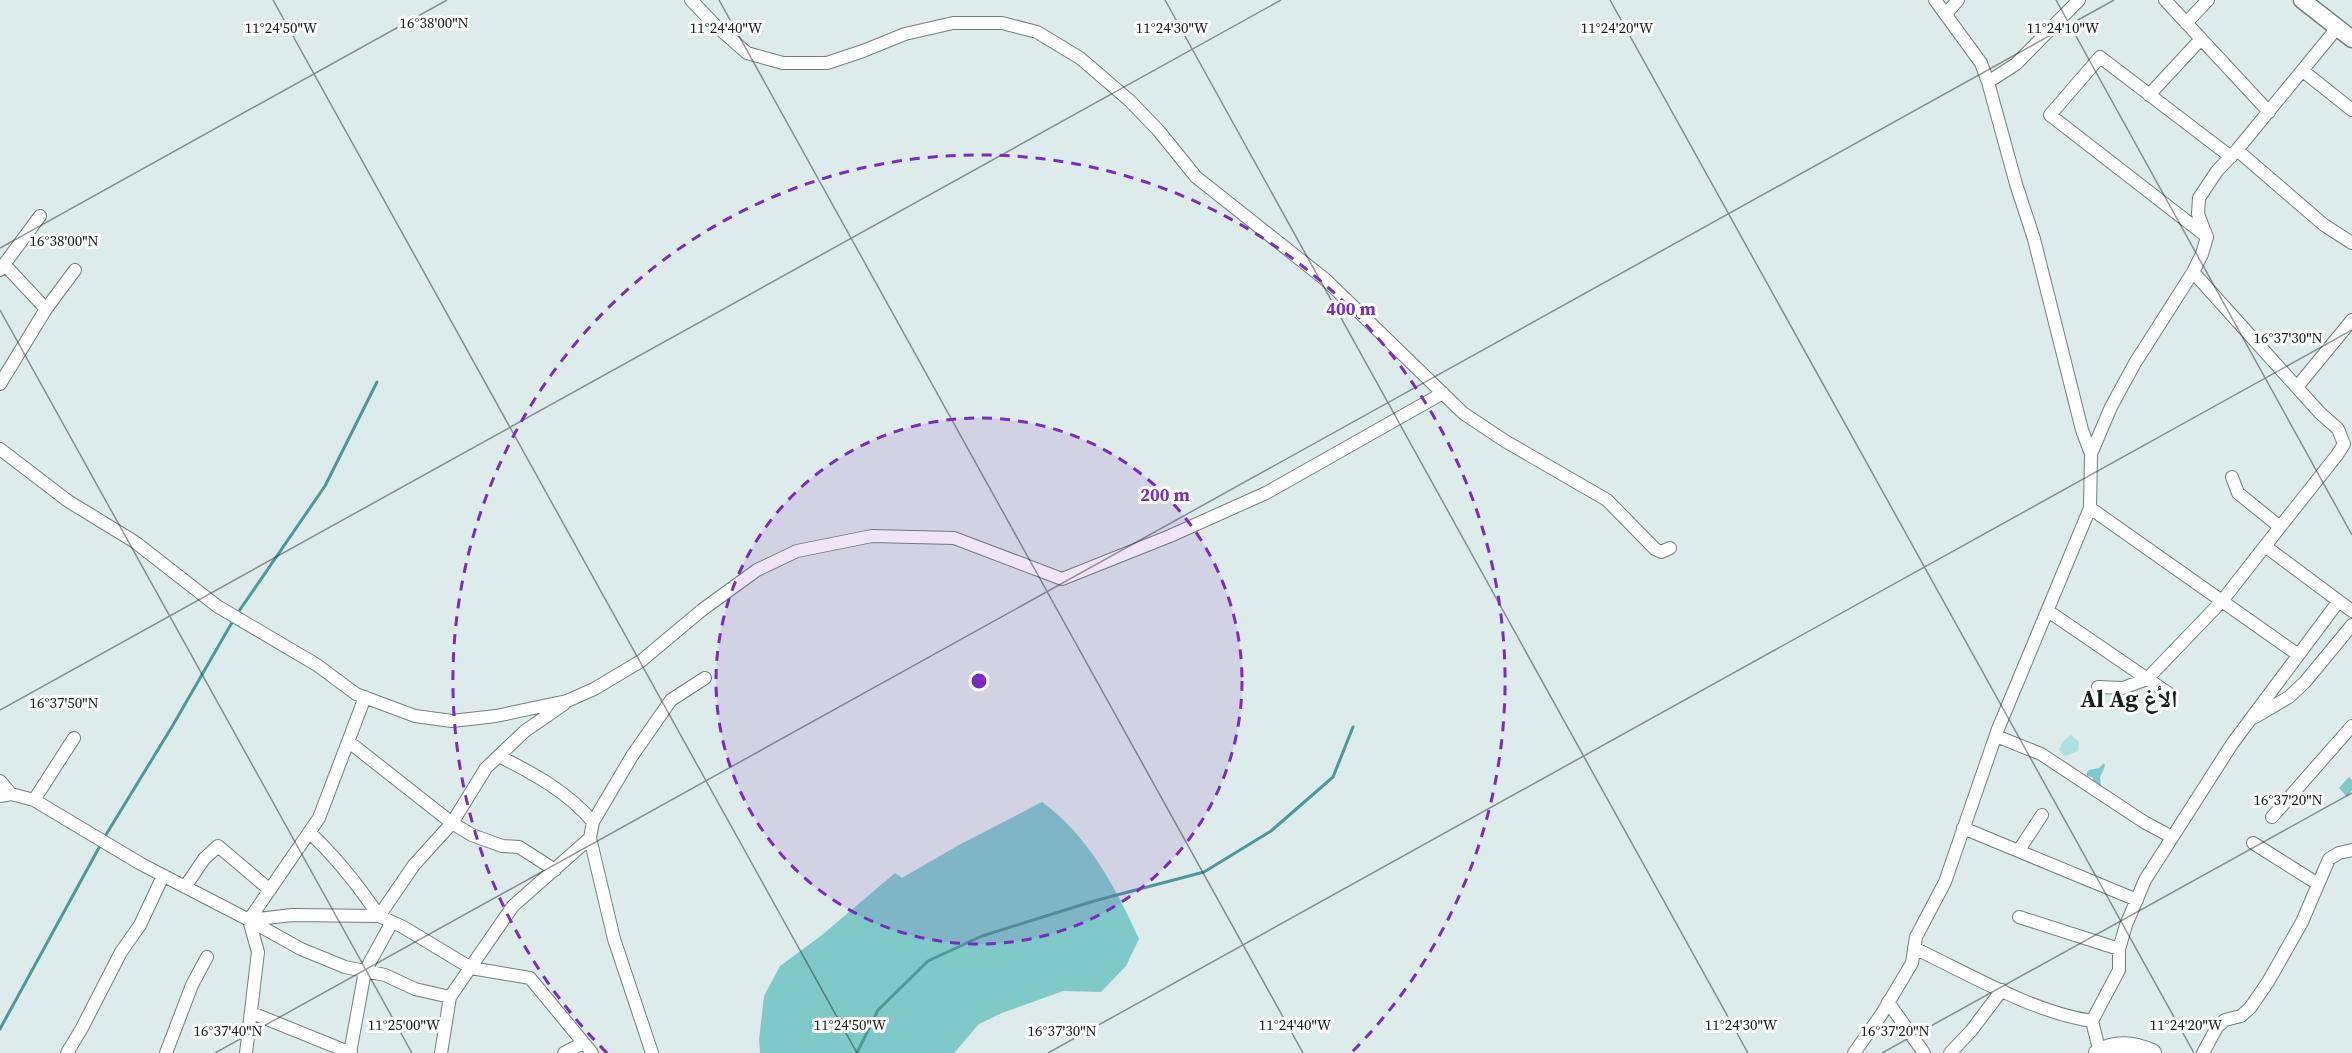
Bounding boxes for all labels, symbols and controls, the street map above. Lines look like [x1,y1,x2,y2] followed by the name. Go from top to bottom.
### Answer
[399,12,469,33] text: 16°38'00"N
[245,17,318,38] text: 11°24'50"W
[690,17,763,38] text: 11°24'40"W
[1136,17,1209,38] text: 11°24'30"W
[1581,17,1654,38] text: 11°24'20"W
[2027,17,2100,38] text: 11°24'10"W
[29,230,99,251] text: 16°38'00"N
[1326,296,1376,321] text: 400 m
[2253,327,2323,348] text: 16°37'30"N
[1140,482,1190,507] text: 200 m
[969,671,989,691] centre of rings
[2080,682,2178,715] district label: Al Ag الأغ
[29,692,99,713] text: 16°37'50"N
[2253,789,2323,810] text: 16°37'20"N
[368,1014,441,1035] text: 11°25'00"W
[814,1014,887,1035] text: 11°24'50"W
[1259,1014,1332,1035] text: 11°24'40"W
[1705,1014,1778,1035] text: 11°24'30"W
[2150,1014,2223,1035] text: 11°24'20"W
[193,1020,263,1041] text: 16°37'40"N
[1027,1020,1097,1041] text: 16°37'30"N
[1860,1020,1930,1041] text: 16°37'20"N

